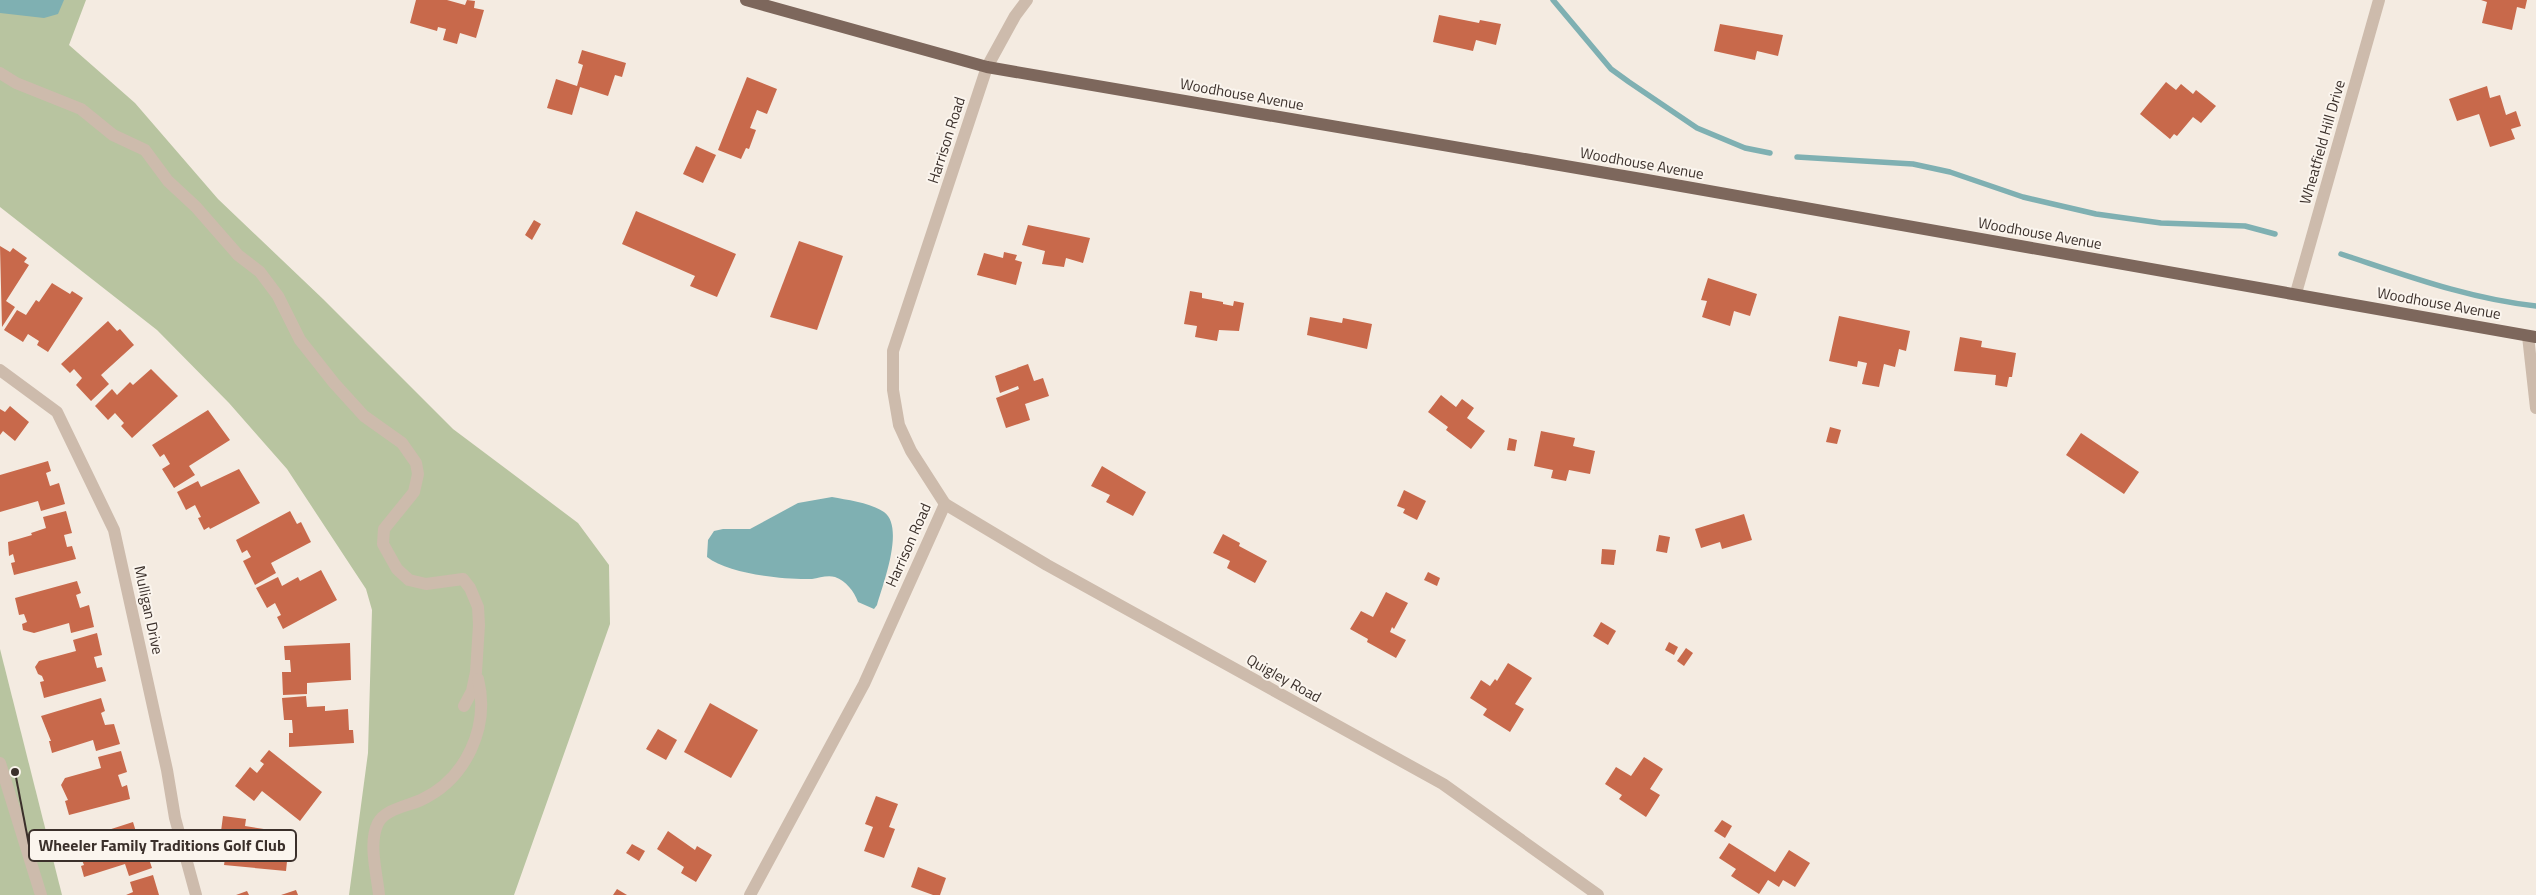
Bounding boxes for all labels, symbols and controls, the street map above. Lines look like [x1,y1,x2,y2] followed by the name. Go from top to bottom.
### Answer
[1178,72,1306,116] street label: Woodhouse Avenue
[2293,77,2351,207] street label: Wheatfield Hill Drive
[921,94,971,186] street label: Harrison Road
[1578,141,1706,185] street label: Woodhouse Avenue
[1976,211,2104,255] street label: Woodhouse Avenue
[2375,281,2503,325] street label: Woodhouse Avenue
[879,499,937,591] street label: Harrison Road
[128,564,170,656] street label: Mulligan Drive
[1242,648,1326,708] street label: Quigley Road
[29,830,296,861] callout: Wheeler Family Traditions Golf Club
[38,833,286,857] text: Wheeler Family Traditions Golf Club

